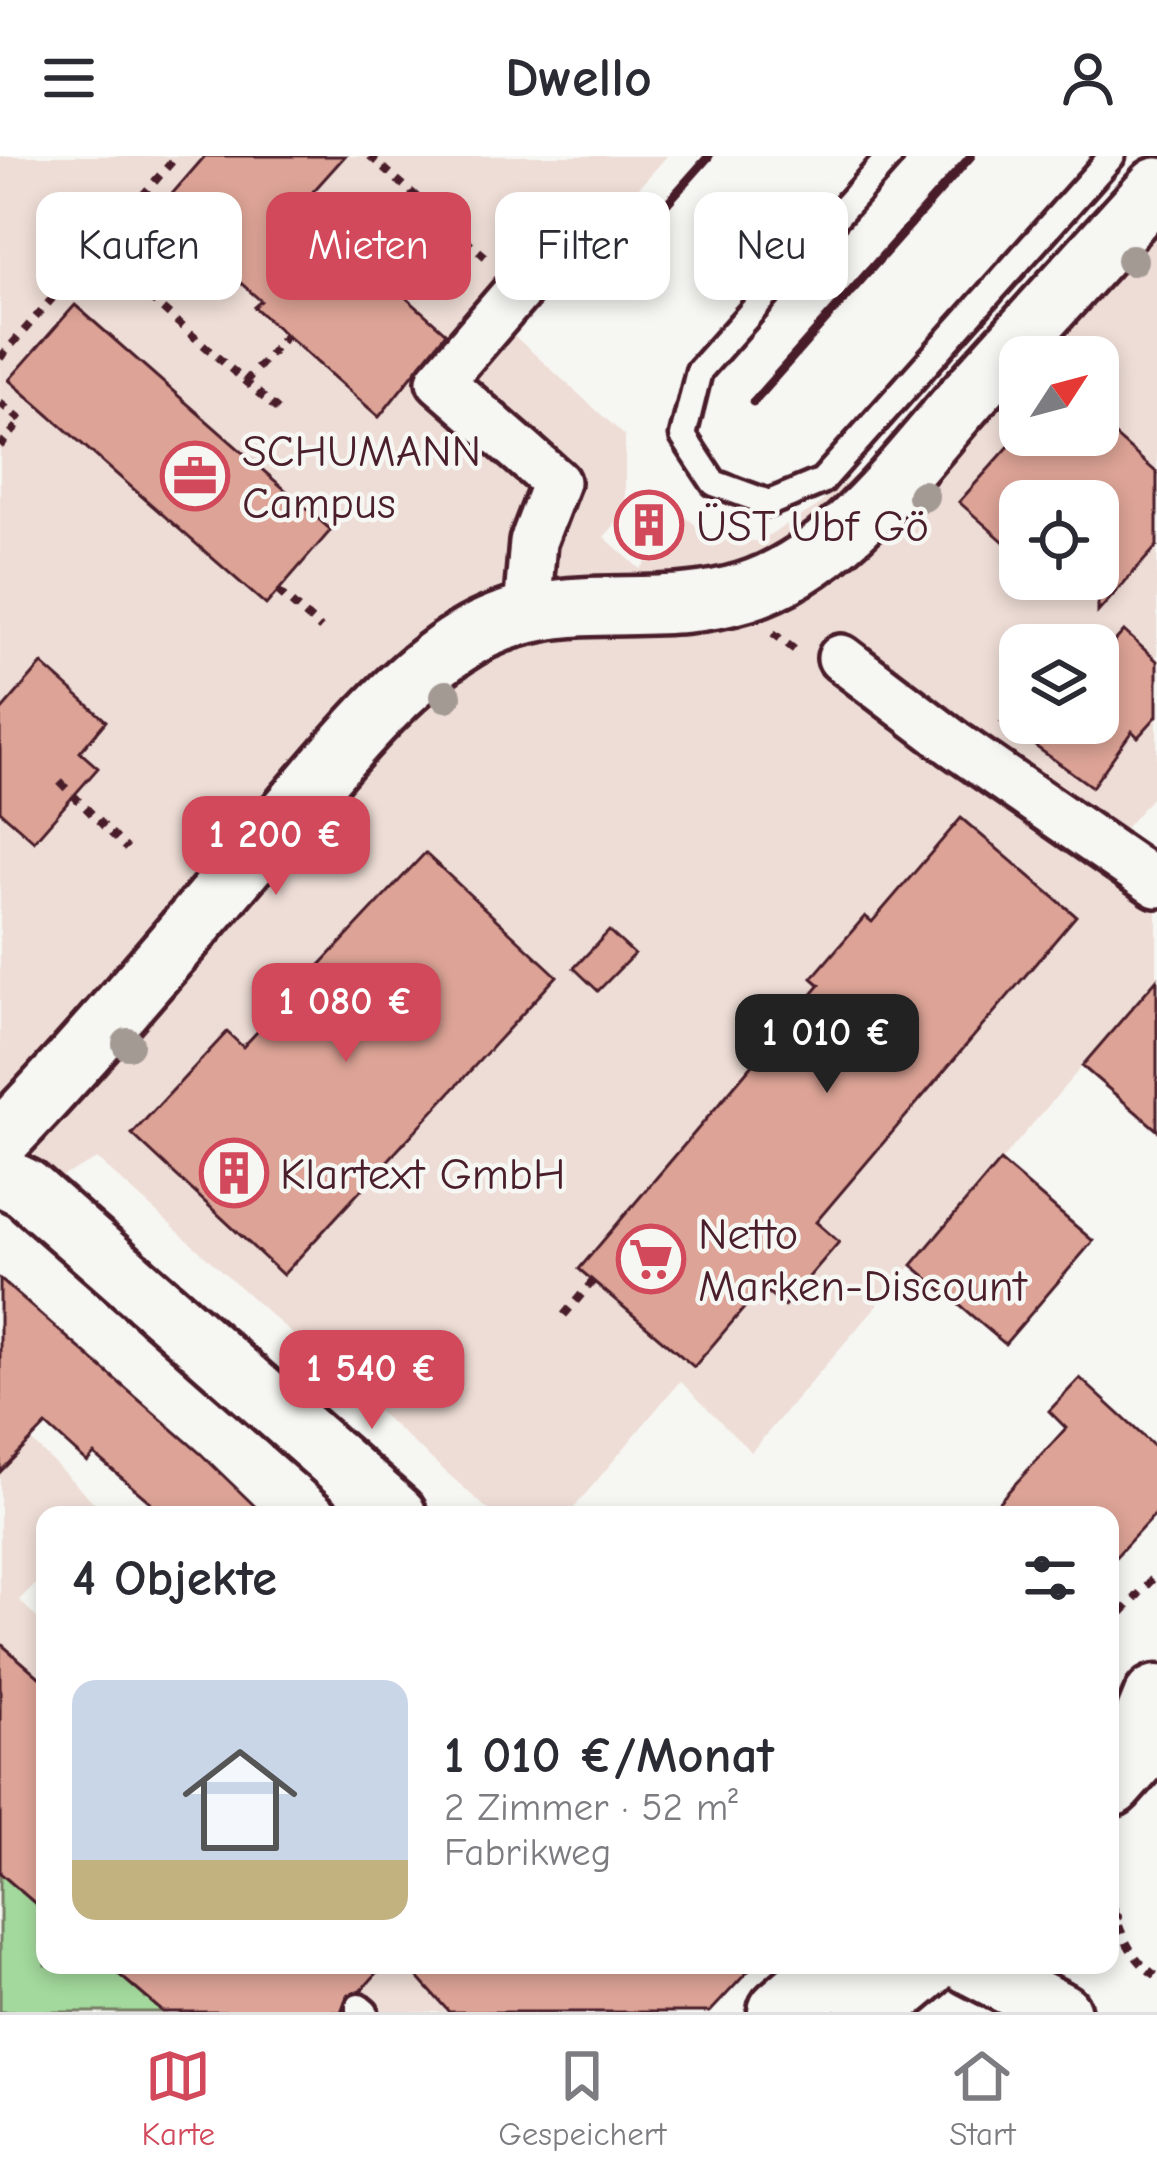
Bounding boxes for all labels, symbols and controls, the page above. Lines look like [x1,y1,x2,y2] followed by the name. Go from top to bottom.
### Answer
[36,45,102,111] icon: menu
[1055,45,1121,111] icon: person
[505,47,652,110] text: Dwello
[36,192,242,300] chip: Kaufen
[266,192,471,300] chip: Mieten
[495,192,670,300] chip: Filter
[694,192,848,300] chip: Neu
[999,336,1119,456] north arrow
[999,336,1119,744] map controls
[242,425,481,529] place label: SCHUMANN Campus
[160,441,230,511] office icon: SCHUMANN Campus
[999,480,1119,600] button: locate
[614,490,684,560] building icon: ÜST Ubf Gö
[696,500,929,552] place label: ÜST Ubf Gö
[999,624,1119,744] button: layers
[165,796,387,898] pin: 1 200 €
[209,812,343,857] text: 1 200 €
[235,963,457,1065] pin: 1 080 €
[279,979,413,1024] text: 1 080 €
[716,994,938,1096] pin: 1 010 €
[762,1010,892,1055] text: 1 010 €
[199,1138,269,1208] building icon: Klartext GmbH
[280,1148,565,1200] place label: Klartext GmbH
[698,1208,1028,1312] place label: Netto Marken-Discount
[616,1224,686,1294] supermarket icon: Netto Marken-Discount
[261,1330,483,1432] pin: 1 540 €
[306,1346,438,1391] text: 1 540 €
[1017,1545,1083,1611] icon: filters
[72,1549,277,1608] text: 4 Objekte
[444,1726,774,1785] text: 1 010 €/Monat
[168,1728,312,1872] icon: home
[444,1785,738,1830] text: 2 Zimmer · 52 m²
[444,1830,611,1875] text: Fabrikweg
[142,2043,215,2153] tab: Karte
[498,2043,666,2153] tab: Gespeichert
[949,2043,1016,2153] tab: Start

